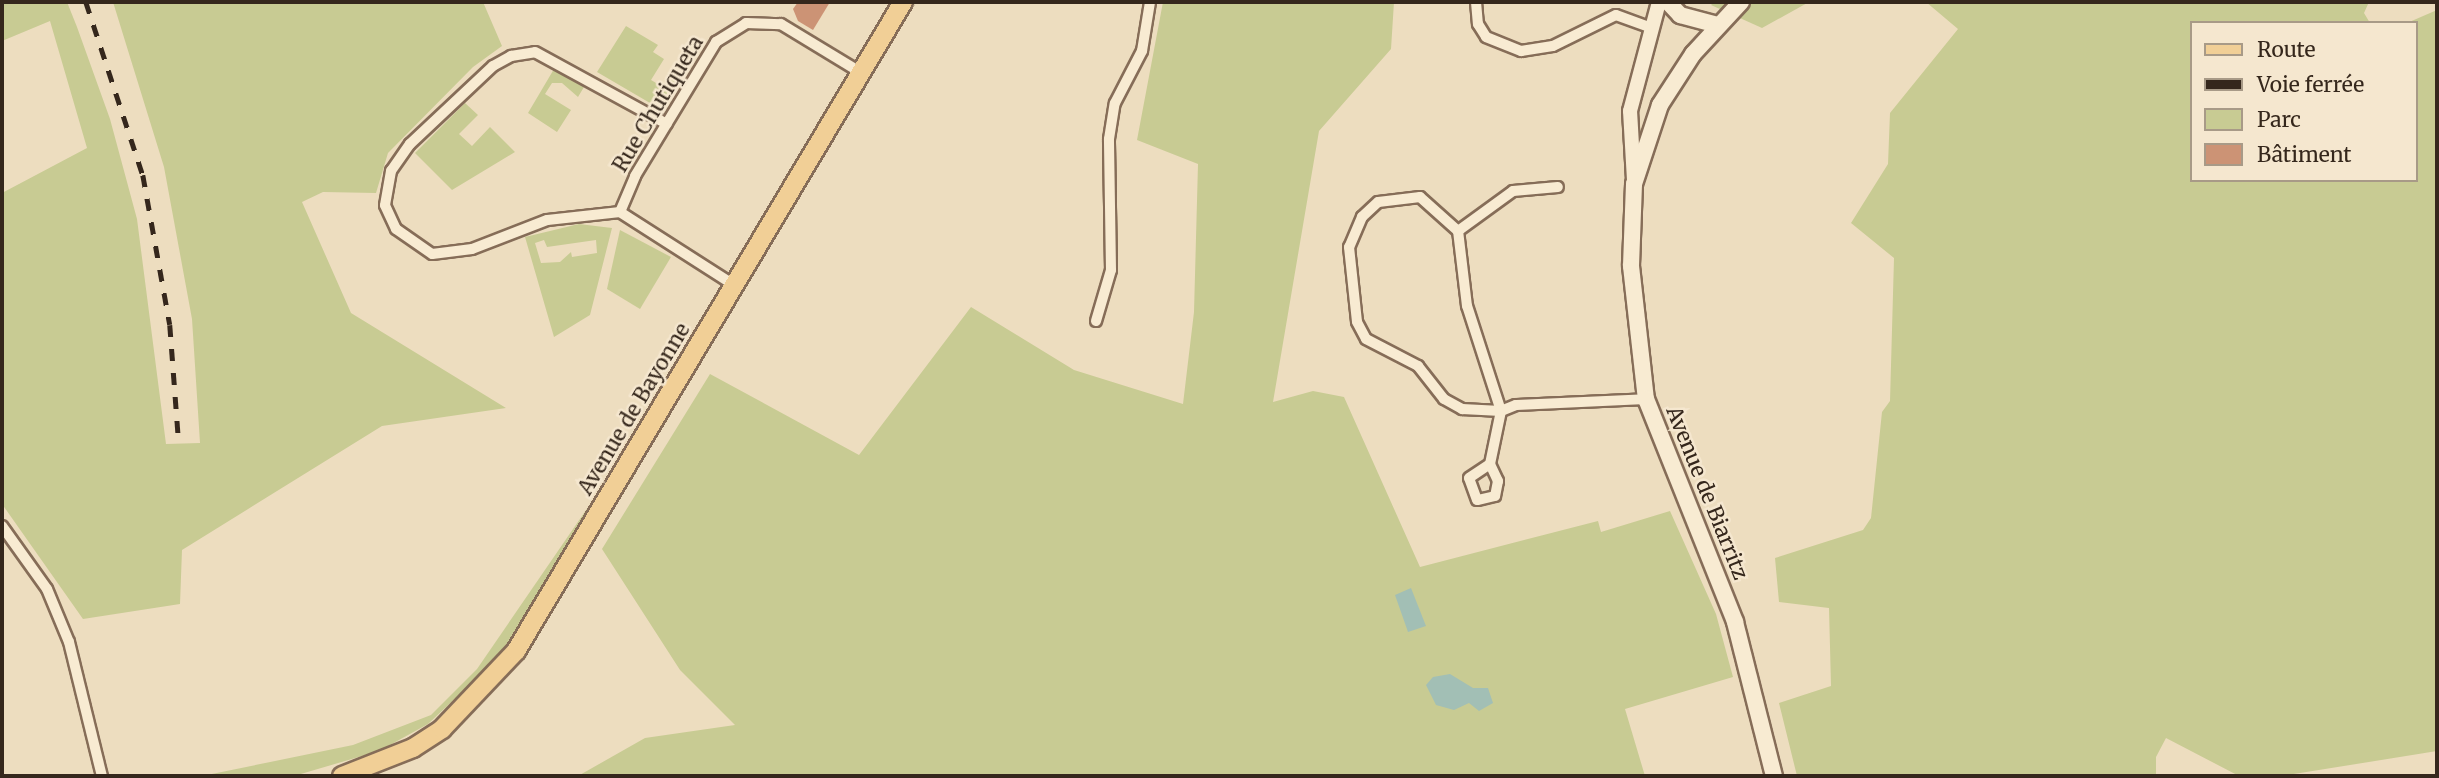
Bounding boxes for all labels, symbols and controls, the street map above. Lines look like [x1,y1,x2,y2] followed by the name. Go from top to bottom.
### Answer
[2190,21,2418,182] legend
[607,31,709,177] street label: Rue Chutiqueta
[2257,36,2315,63] text: Route
[2257,71,2364,98] text: Voie ferrée
[2257,106,2301,133] text: Parc
[2257,141,2351,168] text: Bâtiment
[573,318,695,500] street label: Avenue de Bayonne
[1661,403,1753,583] street label: Avenue de Biarritz

